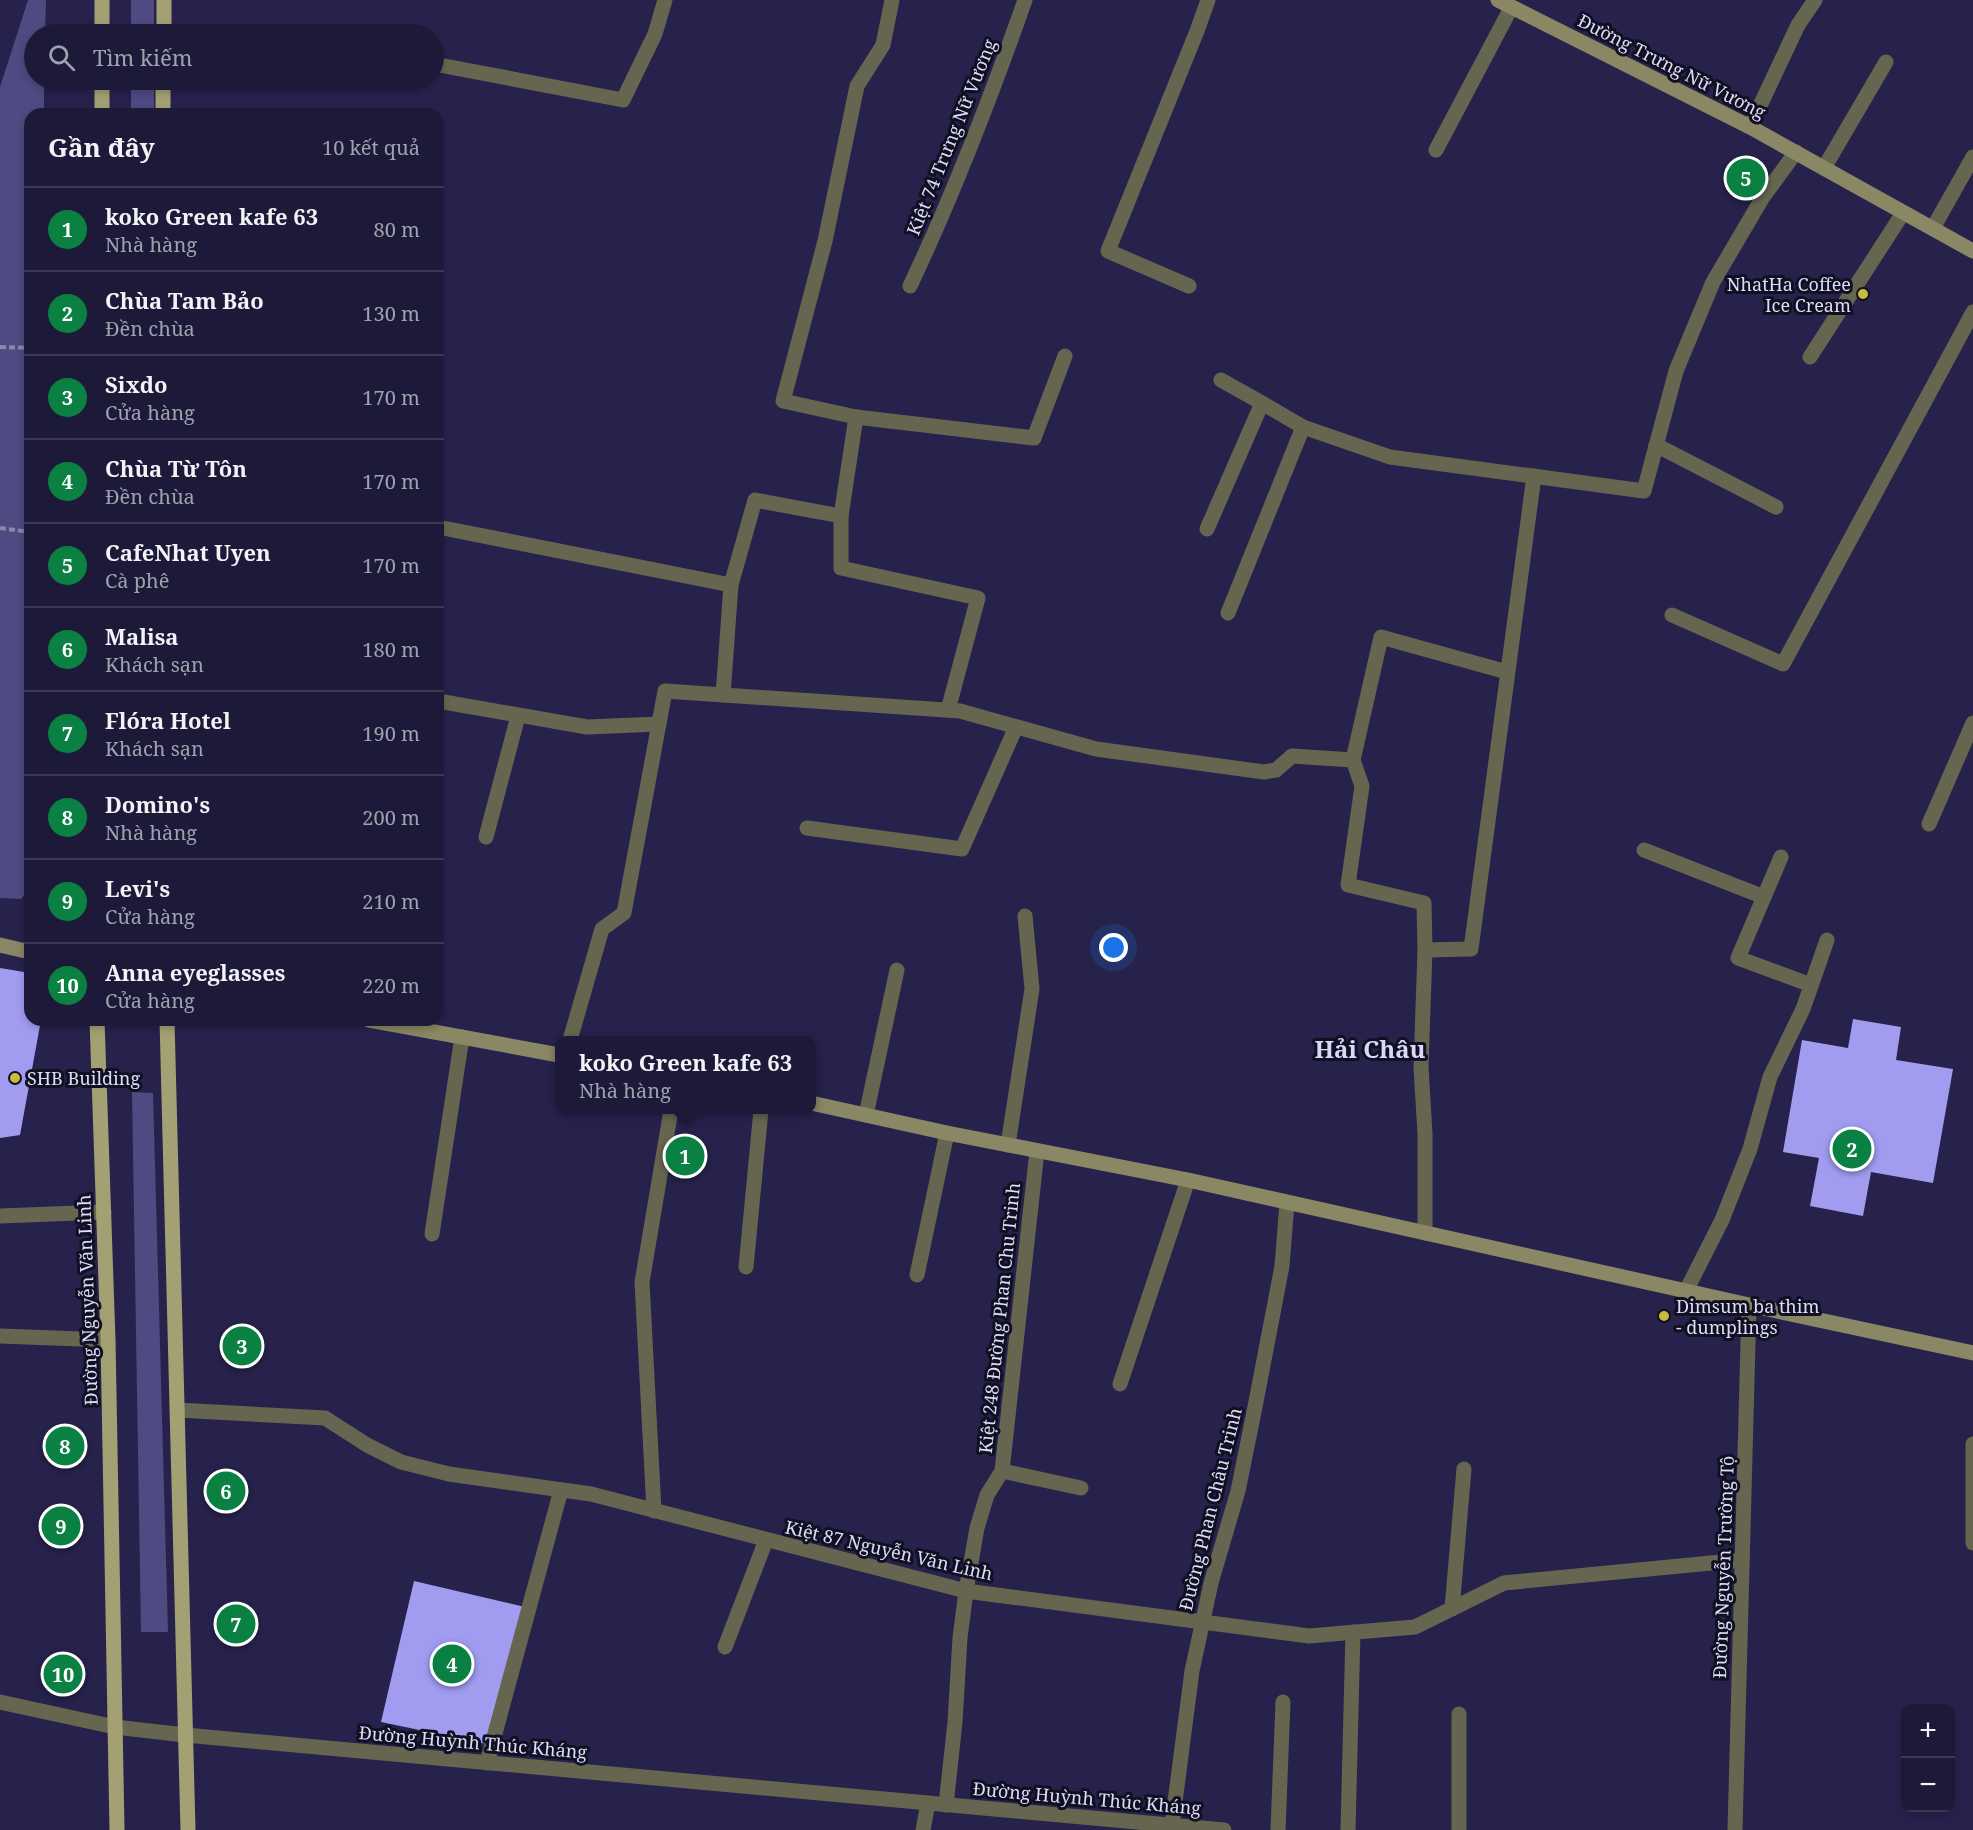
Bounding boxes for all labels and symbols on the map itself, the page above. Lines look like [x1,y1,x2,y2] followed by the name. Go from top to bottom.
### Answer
[1574,8,1770,124] street label: Đường Trưng Nữ Vương
[901,35,1001,239] street label: Kiệt 74 Trưng Nữ Vương
[1726,156,1766,201] pin: 5
[1727,272,1851,317] place label: NhatHa Coffee Ice Cream
[1856,287,1870,301] marker: NhatHa Coffee Ice Cream
[1099,933,1128,962] your location
[1314,1032,1426,1065] district label: Hải Châu
[27,1066,140,1090] place label: SHB Building
[8,1071,22,1085] marker: SHB Building
[1832,1126,1872,1172] pin: 2
[666,1134,704,1178] pin: 1
[973,1181,1025,1455] street label: Kiệt 248 Đường Phan Chu Trinh
[71,1194,103,1406] street label: Đường Nguyễn Văn Linh
[1676,1294,1820,1339] place label: Dimsum ba thim - dumplings
[1657,1309,1671,1323] marker: Dimsum ba thim - dumplings
[222,1324,262,1368] pin: 3
[1173,1405,1247,1613] street label: Đường Phan Châu Trinh
[46,1424,84,1468] pin: 8
[1707,1455,1739,1679] street label: Đường Nguyễn Trường Tộ
[206,1468,246,1514] pin: 6
[42,1504,80,1549] pin: 9
[783,1514,995,1586] street label: Kiệt 87 Nguyễn Văn Linh
[216,1602,256,1646] pin: 7
[432,1642,472,1686] pin: 4
[44,1652,82,1696] pin: 10
[358,1720,588,1764] street label: Đường Huỳnh Thúc Kháng
[972,1776,1202,1820] street label: Đường Huỳnh Thúc Kháng

